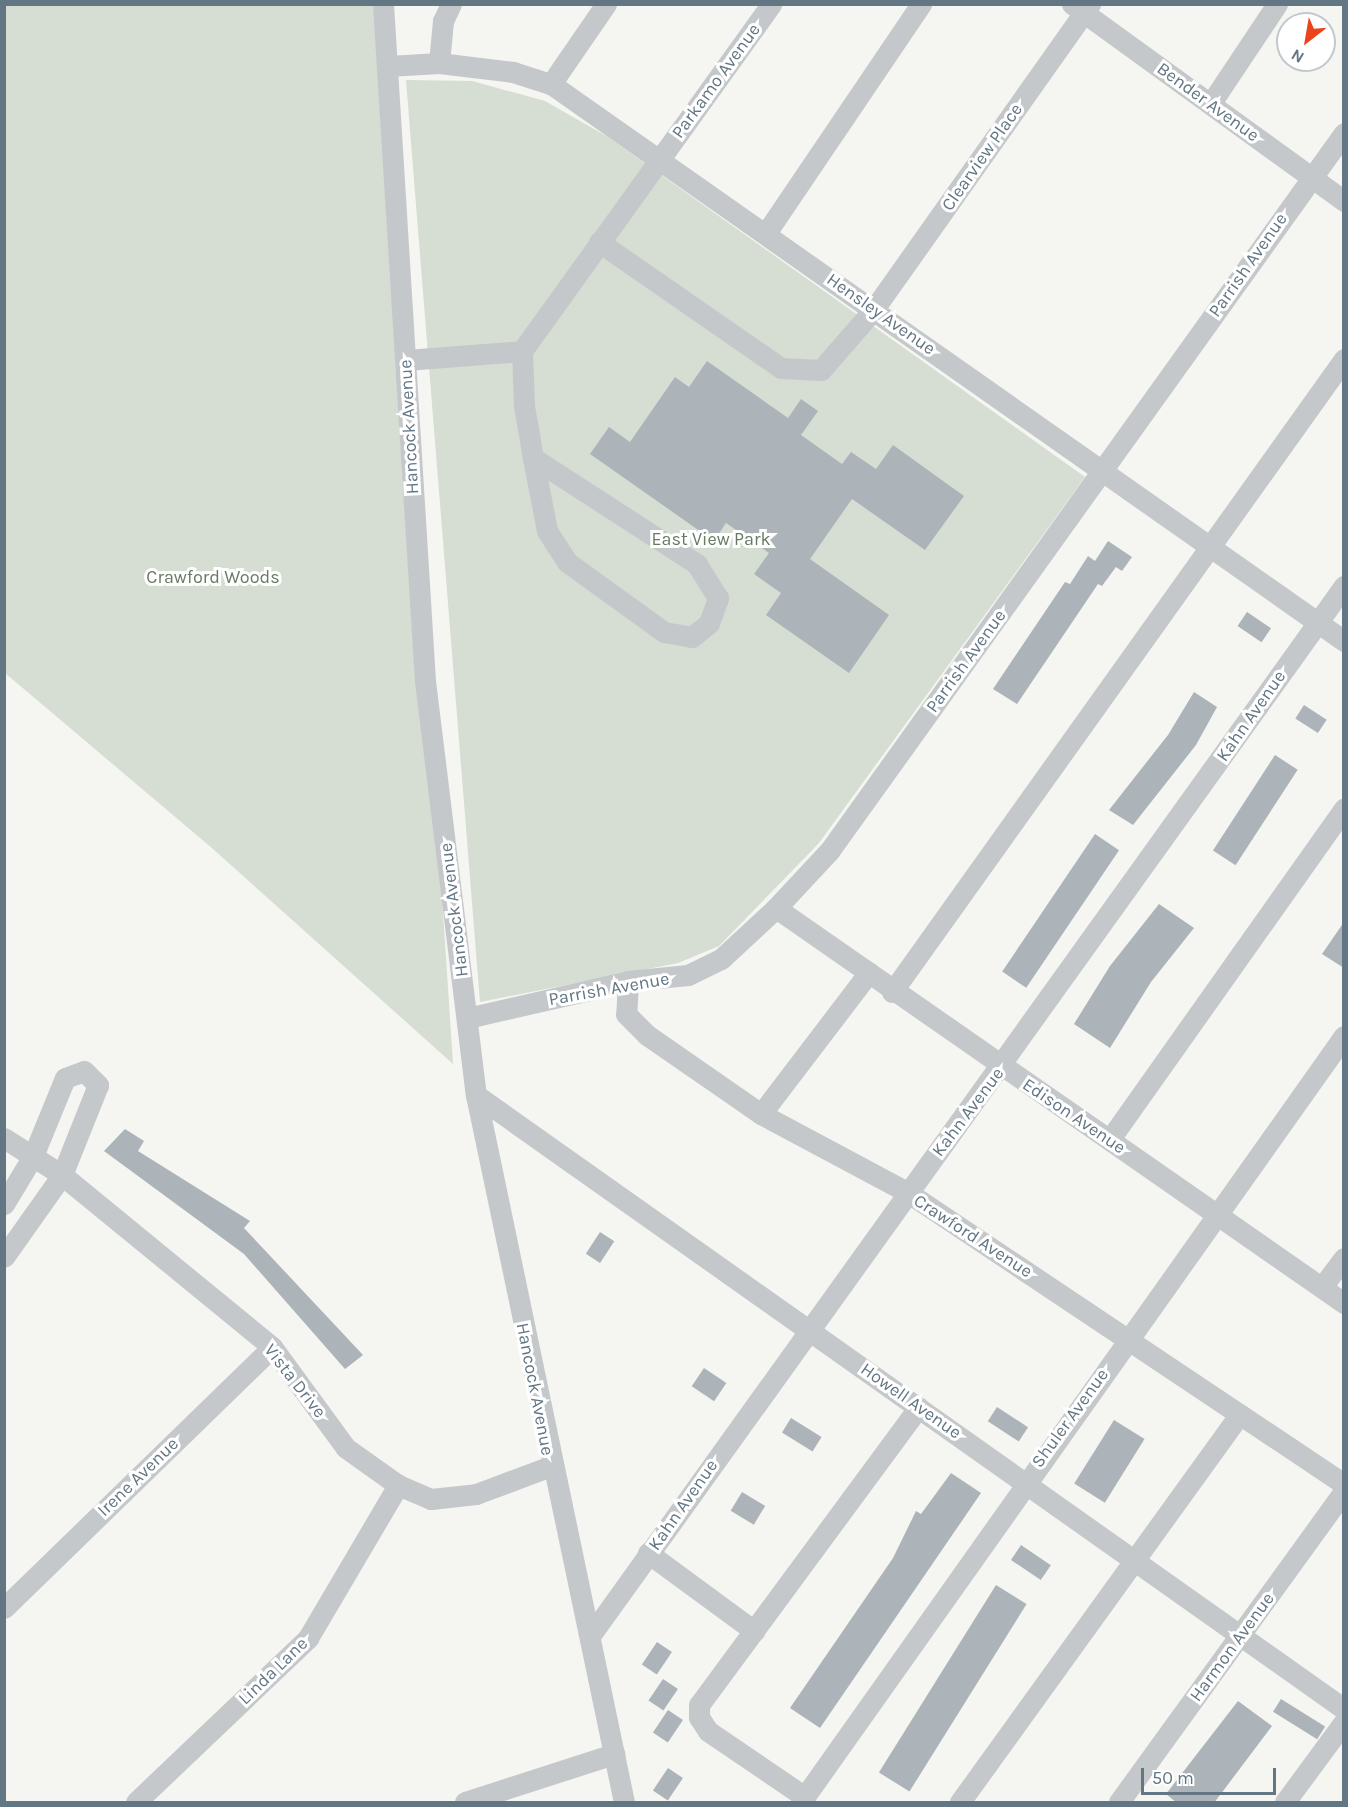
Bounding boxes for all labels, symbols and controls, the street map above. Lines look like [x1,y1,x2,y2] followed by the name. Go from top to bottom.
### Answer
[1276,12,1336,72] north arrow
[667,19,765,143] street label: Parkamo Avenue
[1288,45,1307,67] text: N
[1153,58,1263,146] street label: Bender Avenue
[937,99,1027,215] street label: Clearview Place
[1204,209,1292,321] street label: Parrish Avenue
[822,269,940,359] street label: Hensley Avenue
[395,359,423,495] street label: Hancock Avenue
[651,528,771,550] park label: East View Park
[146,566,280,588] park label: Crawford Woods
[921,605,1011,717] street label: Parrish Avenue
[1212,666,1290,766] street label: Kahn Avenue
[435,842,473,978] street label: Hancock Avenue
[547,968,671,1010] street label: Parrish Avenue
[927,1063,1009,1161] street label: Kahn Avenue
[1018,1074,1130,1158] street label: Edison Avenue
[910,1190,1036,1282] street label: Crawford Avenue
[512,1321,558,1457] street label: Hancock Avenue
[259,1340,331,1422] street label: Vista Drive
[857,1358,965,1444] street label: Howell Avenue
[1027,1364,1113,1472] street label: Shuler Avenue
[93,1433,183,1521] street label: Irene Avenue
[644,1455,722,1555] street label: Kahn Avenue
[1185,1588,1279,1706] street label: Harmon Avenue
[234,1633,312,1709] street label: Linda Lane
[1144,1756,1279,1794] scale bar
[1152,1767,1194,1789] text: 50 m

